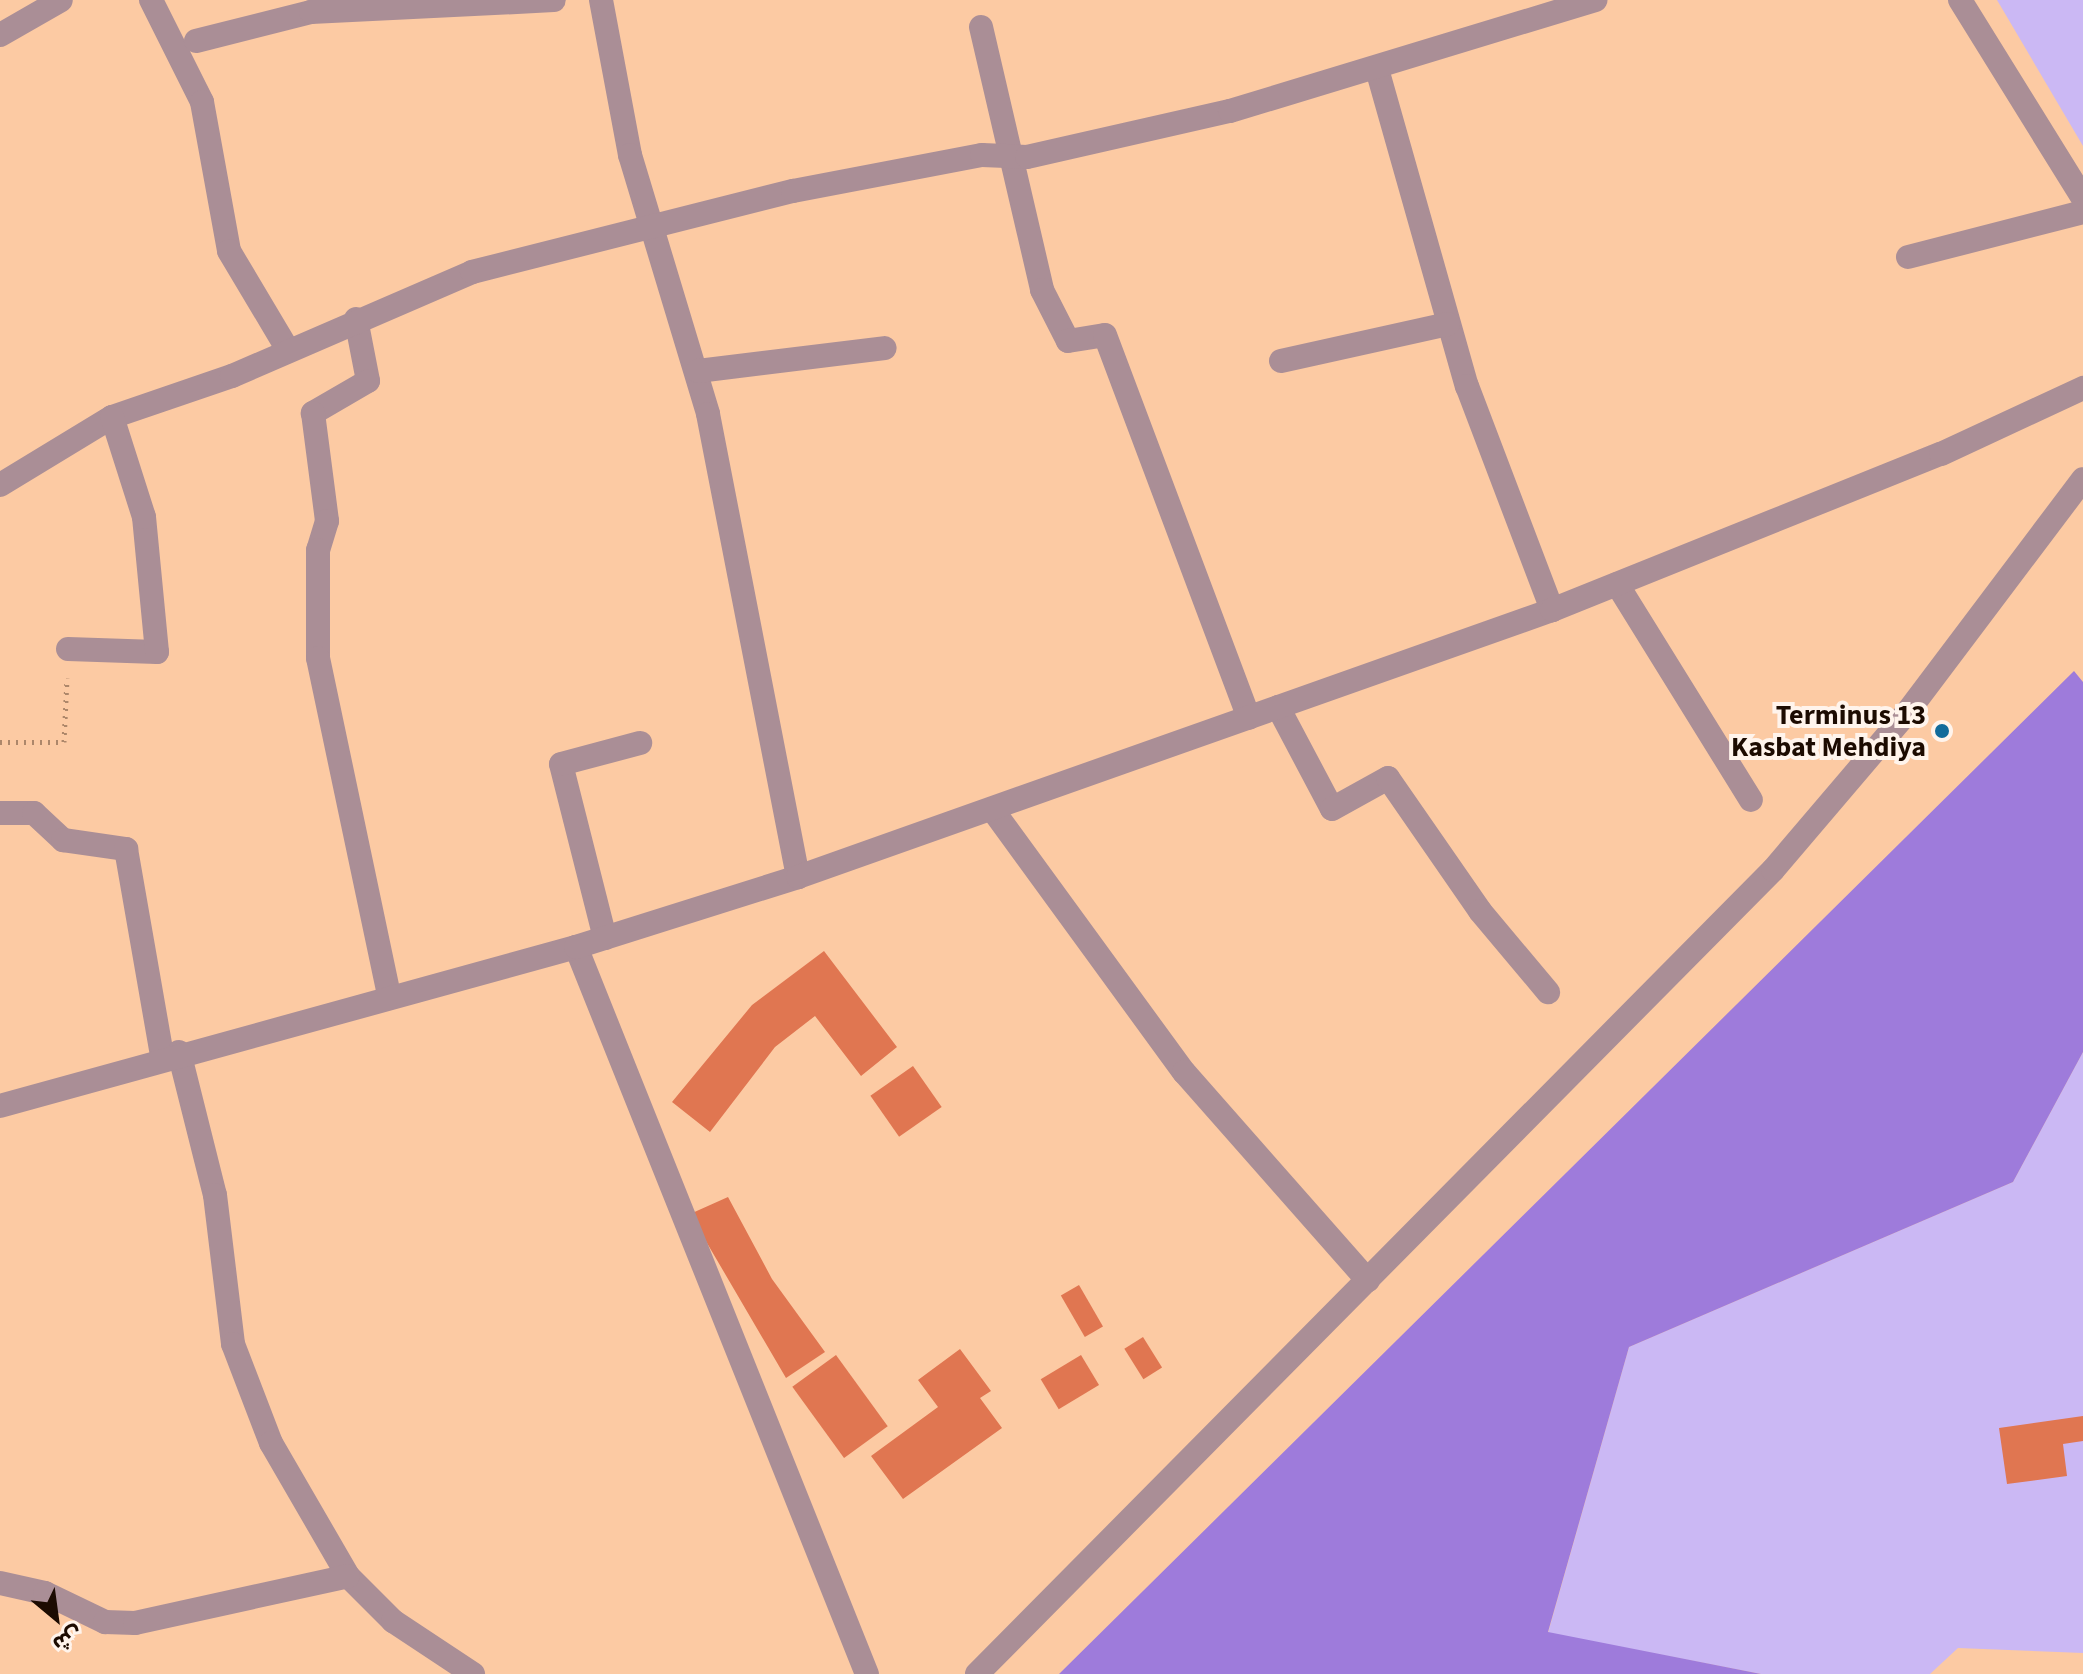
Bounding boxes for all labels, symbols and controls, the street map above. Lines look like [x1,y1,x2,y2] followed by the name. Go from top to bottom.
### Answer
[1731,698,1926,764] place label: Terminus 13 Kasbat Mehdiya
[1933,722,1951,740] marker: Terminus 13 Kasbat Mehdiya
[16,1578,96,1658] north arrow
[47,1618,89,1660] text: ش

